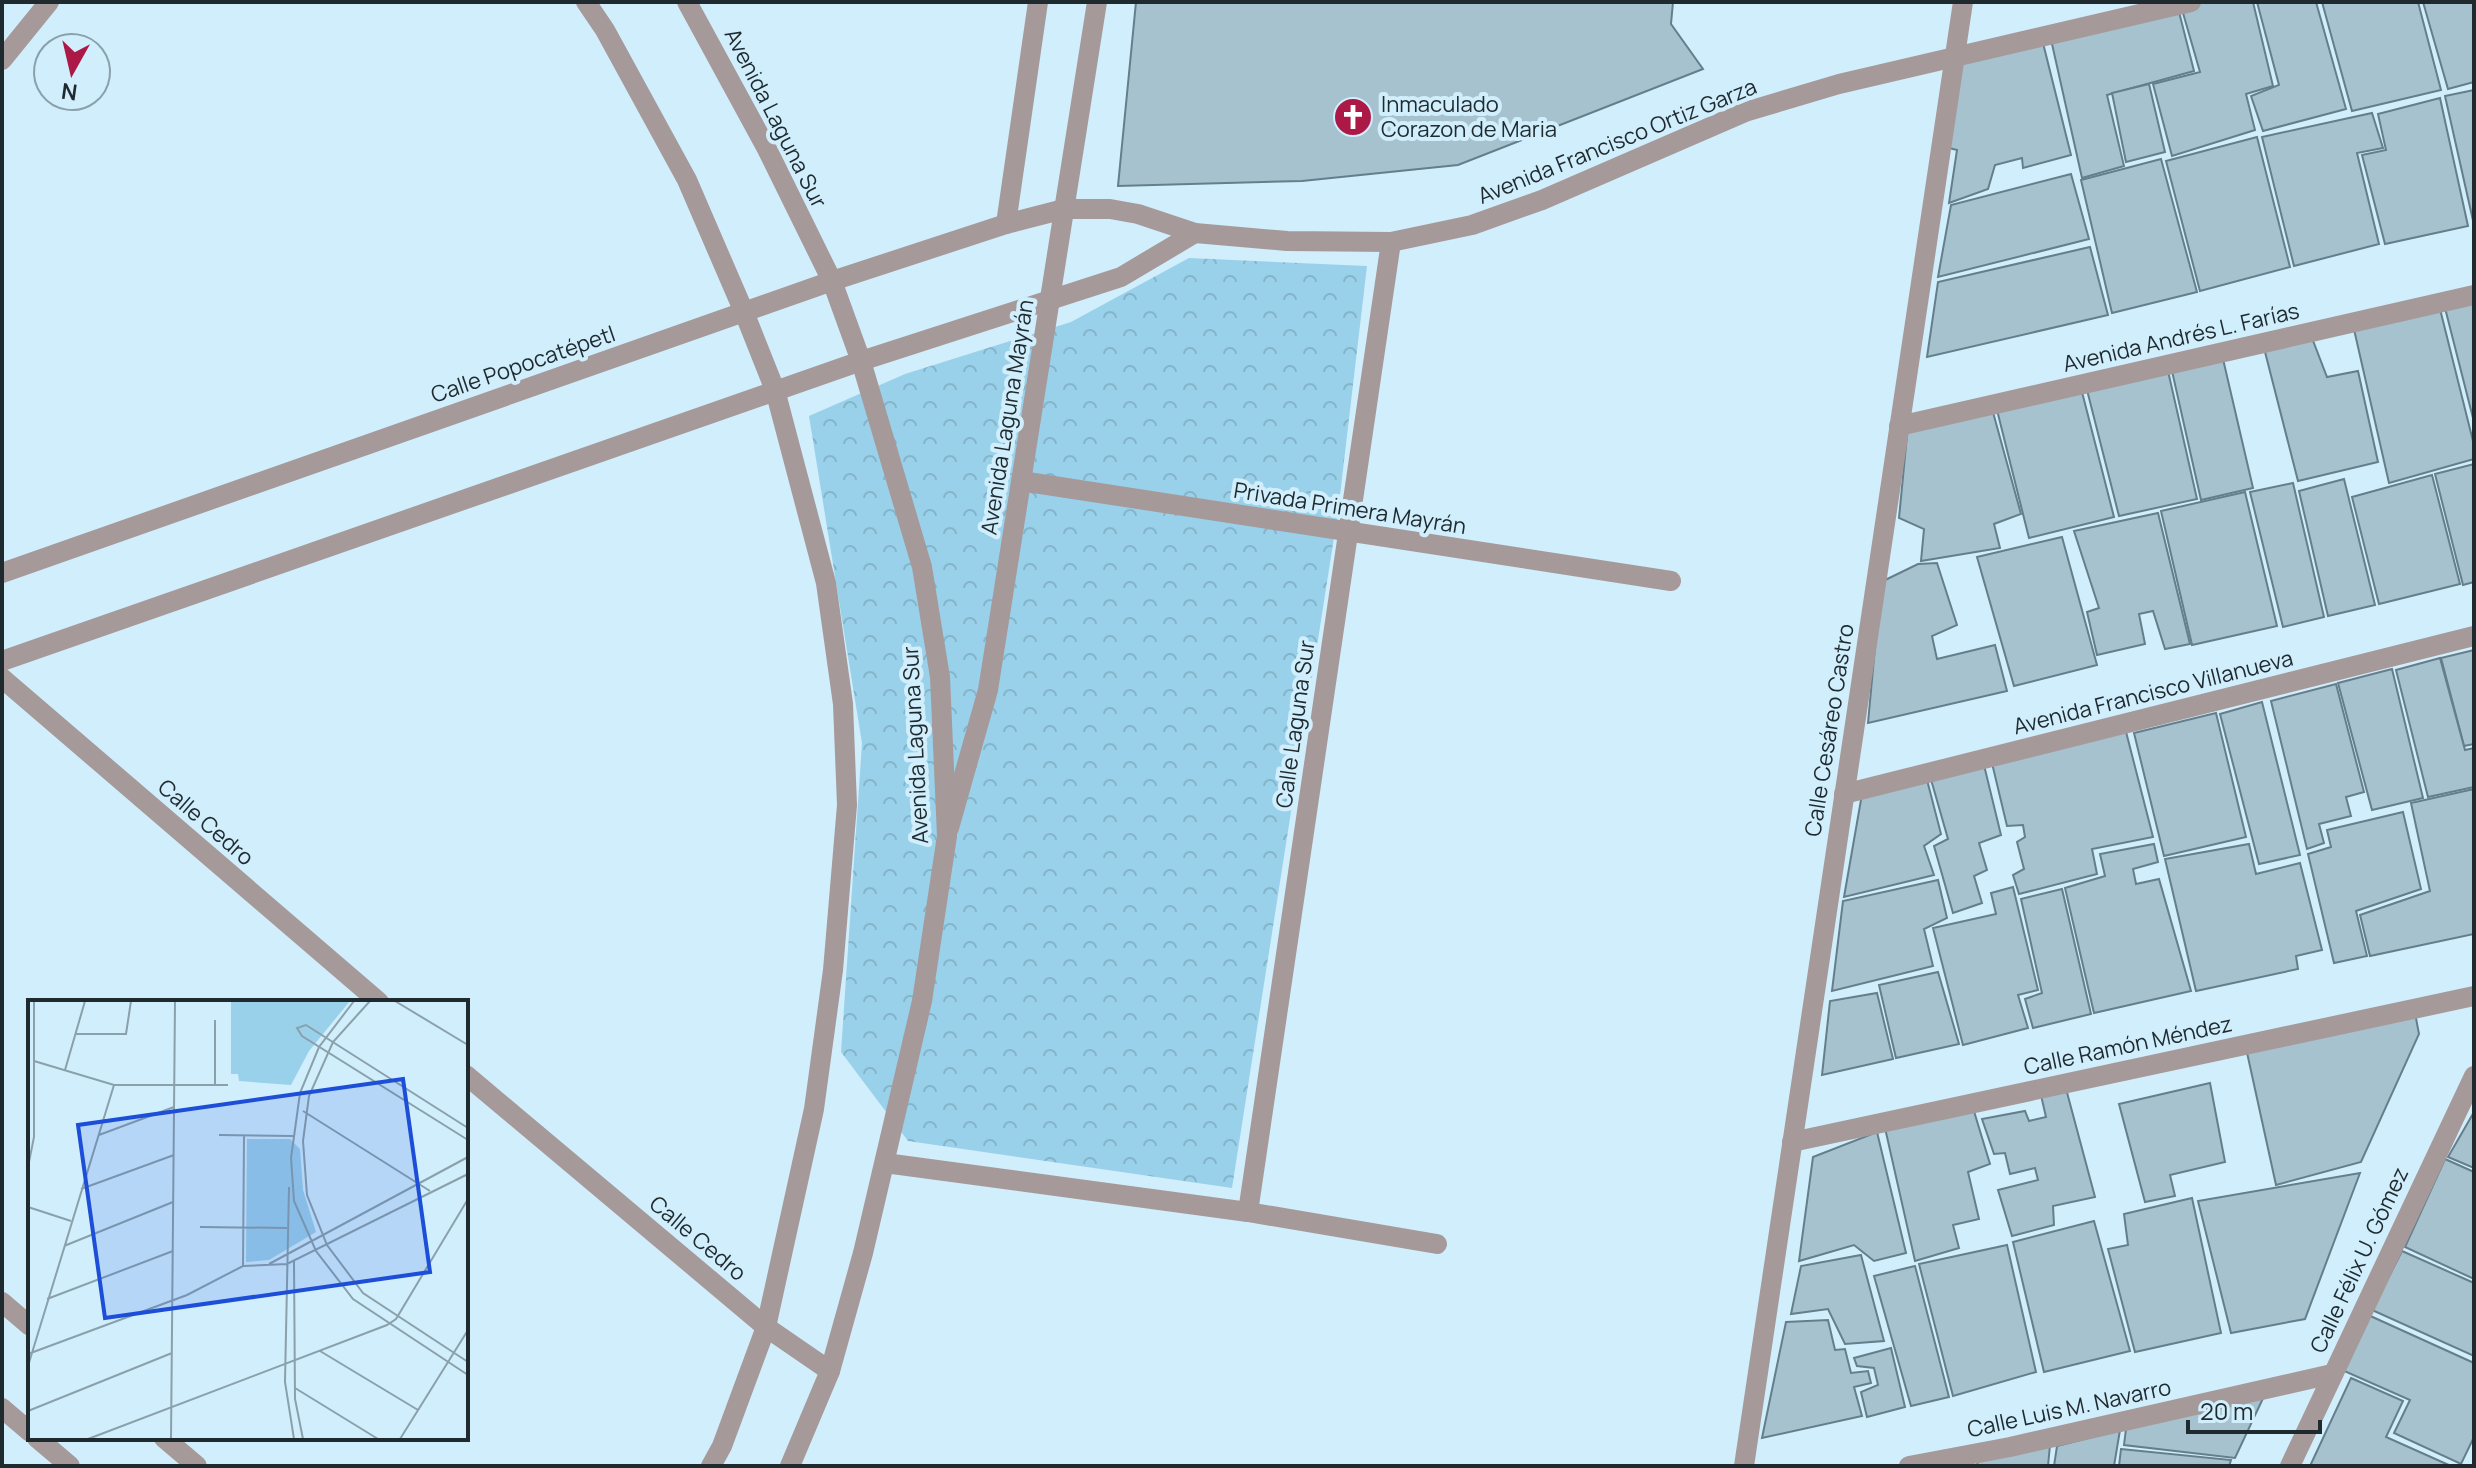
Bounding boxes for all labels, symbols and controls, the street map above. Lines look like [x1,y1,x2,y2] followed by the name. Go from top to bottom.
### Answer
[718,23,834,213] street label: Avenida Laguna Sur
[32,32,112,112] north arrow
[1473,71,1761,211] street label: Avenida Francisco Ortiz Garza
[59,76,79,108] text: N
[1381,89,1557,144] place label: Inmaculado Corazon de Maria
[1332,96,1374,138] church icon: Inmaculado Corazon de Maria
[2060,295,2302,379] street label: Avenida Andrés L. Farías
[974,297,1040,537] street label: Avenida Laguna Mayrán
[427,318,619,410] street label: Calle Popocatépetl
[1232,475,1468,541] street label: Privada Primera Mayrán
[1797,622,1861,838] street label: Calle Cesáreo Castro
[1268,638,1322,810] street label: Calle Laguna Sur
[2010,643,2296,741] street label: Avenida Francisco Villanueva
[895,645,935,845] street label: Avenida Laguna Sur
[152,772,260,872] street label: Calle Cedro
[28,1000,468,1440] inset map
[2021,1008,2235,1082] street label: Calle Ramón Méndez
[2303,1162,2415,1358] street label: Calle Félix U. Gómez
[643,1189,753,1287] street label: Calle Cedro
[1964,1372,2174,1444] street label: Calle Luis M. Navarro
[2188,1384,2320,1434] scale bar
[2200,1394,2253,1427] text: 20 m

